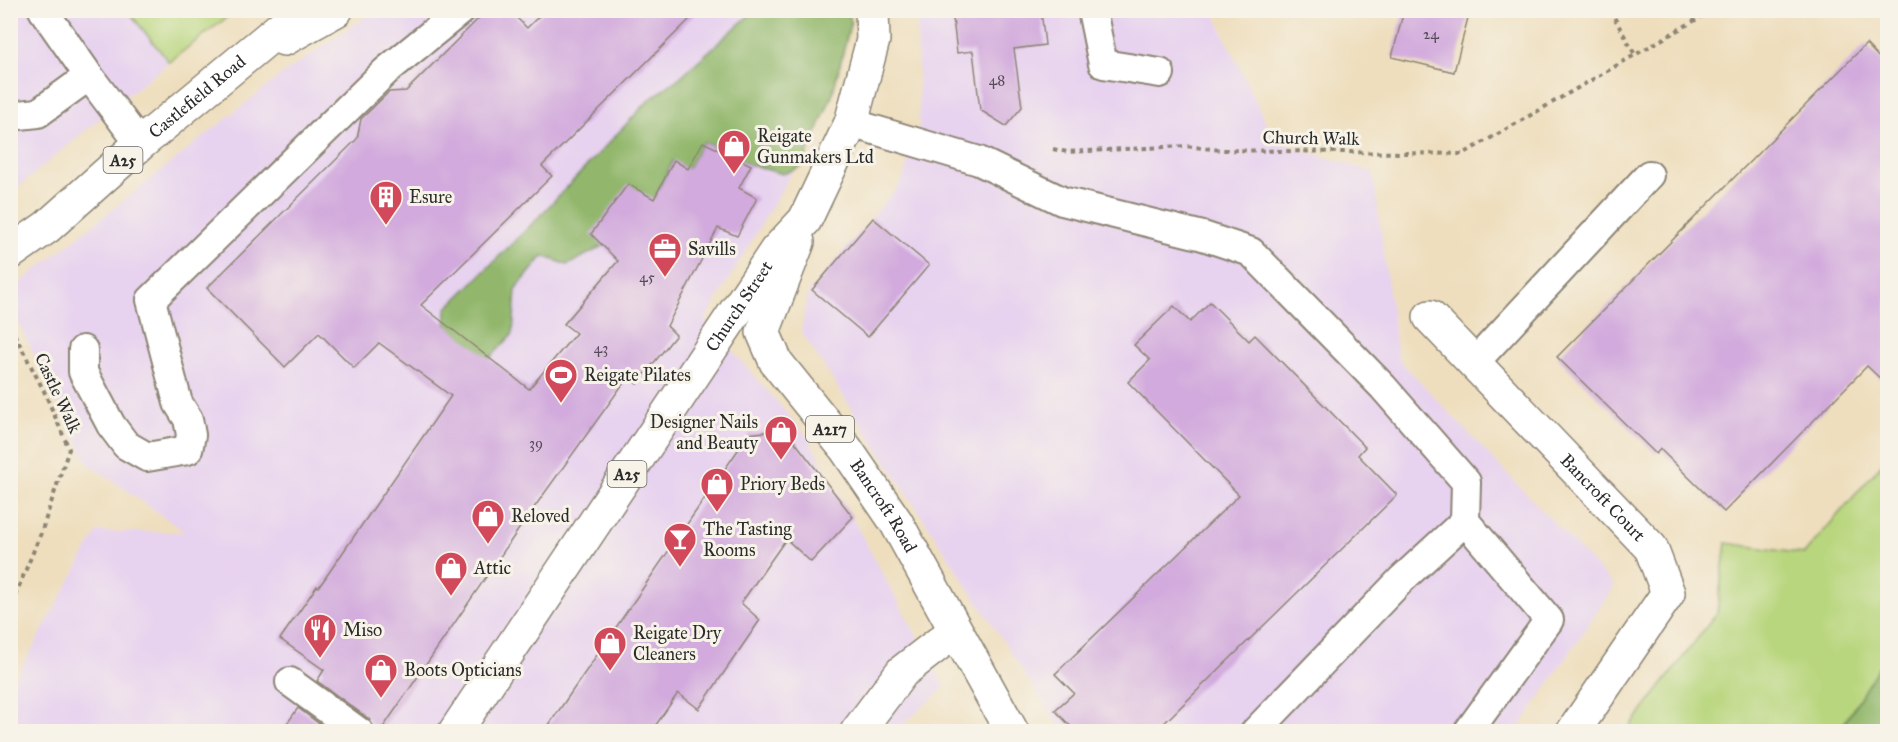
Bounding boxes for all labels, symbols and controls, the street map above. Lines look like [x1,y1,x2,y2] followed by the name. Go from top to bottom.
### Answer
[1423,25,1440,43] house number: 24
[144,50,250,143] street label: Castlefield Road
[989,71,1005,89] house number: 48
[757,125,874,168] place label: Reigate Gunmakers Ltd
[1262,126,1360,150] street label: Church Walk
[716,128,752,175] shop icon: Reigate Gunmakers Ltd
[104,147,142,173] road number: A25
[368,179,404,226] building icon: Esure
[409,186,452,208] place label: Esure
[647,231,683,278] office icon: Savills
[688,238,736,260] place label: Savills
[701,256,778,356] street label: Church Street
[639,268,655,286] house number: 45
[594,339,608,357] house number: 43
[30,349,86,437] street label: Castle Walk
[543,357,579,404] sports icon: Reigate Pilates
[584,364,691,387] place label: Reigate Pilates
[650,411,759,454] place label: Designer Nails and Beauty
[763,414,799,461] shop icon: Designer Nails and Beauty
[806,416,854,442] road number: A217
[529,434,543,452] house number: 39
[1556,449,1650,547] street label: Bancroft Court
[845,455,922,556] street label: Bancroft Road
[608,461,646,487] road number: A25
[699,466,735,513] shop icon: Priory Beds
[740,473,825,495] place label: Priory Beds
[470,498,506,545] shop icon: Reloved
[511,505,570,527] place label: Reloved
[703,518,792,561] place label: The Tasting Rooms
[662,521,698,568] bar icon: The Tasting Rooms
[433,550,469,597] shop icon: Attic
[473,557,512,579] place label: Attic
[302,612,338,659] restaurant icon: Miso
[343,619,382,641] place label: Miso
[633,622,722,665] place label: Reigate Dry Cleaners
[592,625,628,672] shop icon: Reigate Dry Cleaners
[363,652,399,699] shop icon: Boots Opticians
[404,659,522,681] place label: Boots Opticians

